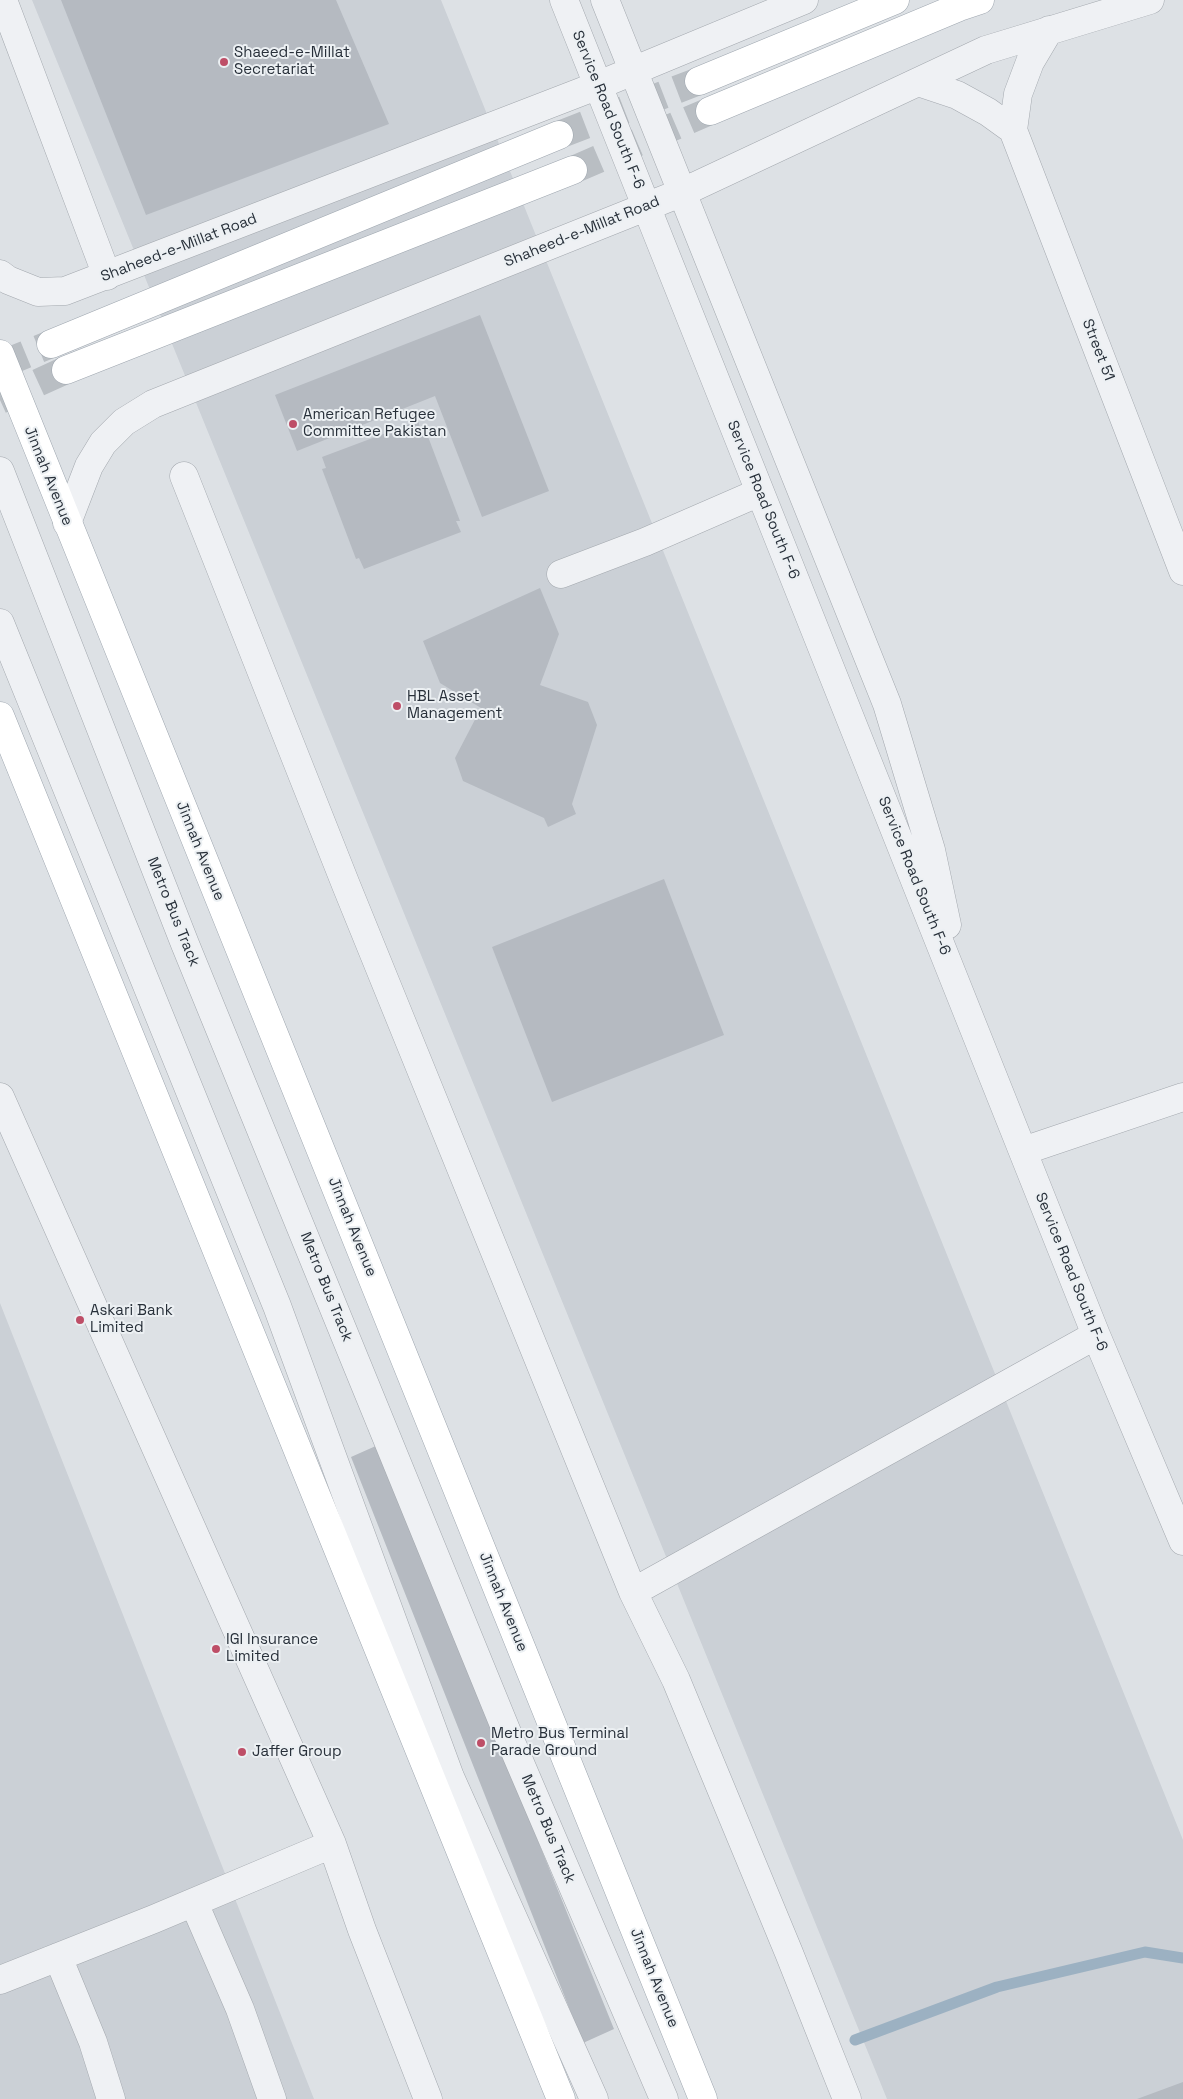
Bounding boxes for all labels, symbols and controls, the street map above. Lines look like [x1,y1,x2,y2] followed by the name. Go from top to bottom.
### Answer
[568,28,648,192] street label: Service Road South F-6
[234,44,350,79] place label: Shaeed-e-Millat Secretariat
[218,56,230,68] marker: Shaeed-e-Millat Secretariat
[502,193,662,271] street label: Shaheed-e-Millat Road
[98,210,260,286] street label: Shaheed-e-Millat Road
[1078,317,1118,383] street label: Street 51
[303,406,446,441] place label: American Refugee Committee Pakistan
[287,418,299,430] marker: American Refugee Committee Pakistan
[723,418,803,582] street label: Service Road South F-6
[20,424,76,528] street label: Jinnah Avenue
[407,688,502,723] place label: HBL Asset Management
[391,700,403,712] marker: HBL Asset Management
[874,794,954,958] street label: Service Road South F-6
[172,799,228,903] street label: Jinnah Avenue
[143,855,203,969] street label: Metro Bus Track
[324,1175,380,1279] street label: Jinnah Avenue
[1031,1190,1111,1354] street label: Service Road South F-6
[296,1230,356,1344] street label: Metro Bus Track
[90,1302,173,1337] place label: Askari Bank Limited
[74,1314,86,1326] marker: Askari Bank Limited
[475,1550,531,1654] street label: Jinnah Avenue
[226,1631,318,1666] place label: IGI Insurance Limited
[210,1643,222,1655] marker: IGI Insurance Limited
[491,1725,629,1760] place label: Metro Bus Terminal Parade Ground
[475,1737,487,1749] marker: Metro Bus Terminal Parade Ground
[252,1743,342,1761] place label: Jaffer Group
[236,1746,248,1758] marker: Jaffer Group
[517,1772,579,1886] street label: Metro Bus Track
[626,1926,682,2030] street label: Jinnah Avenue

